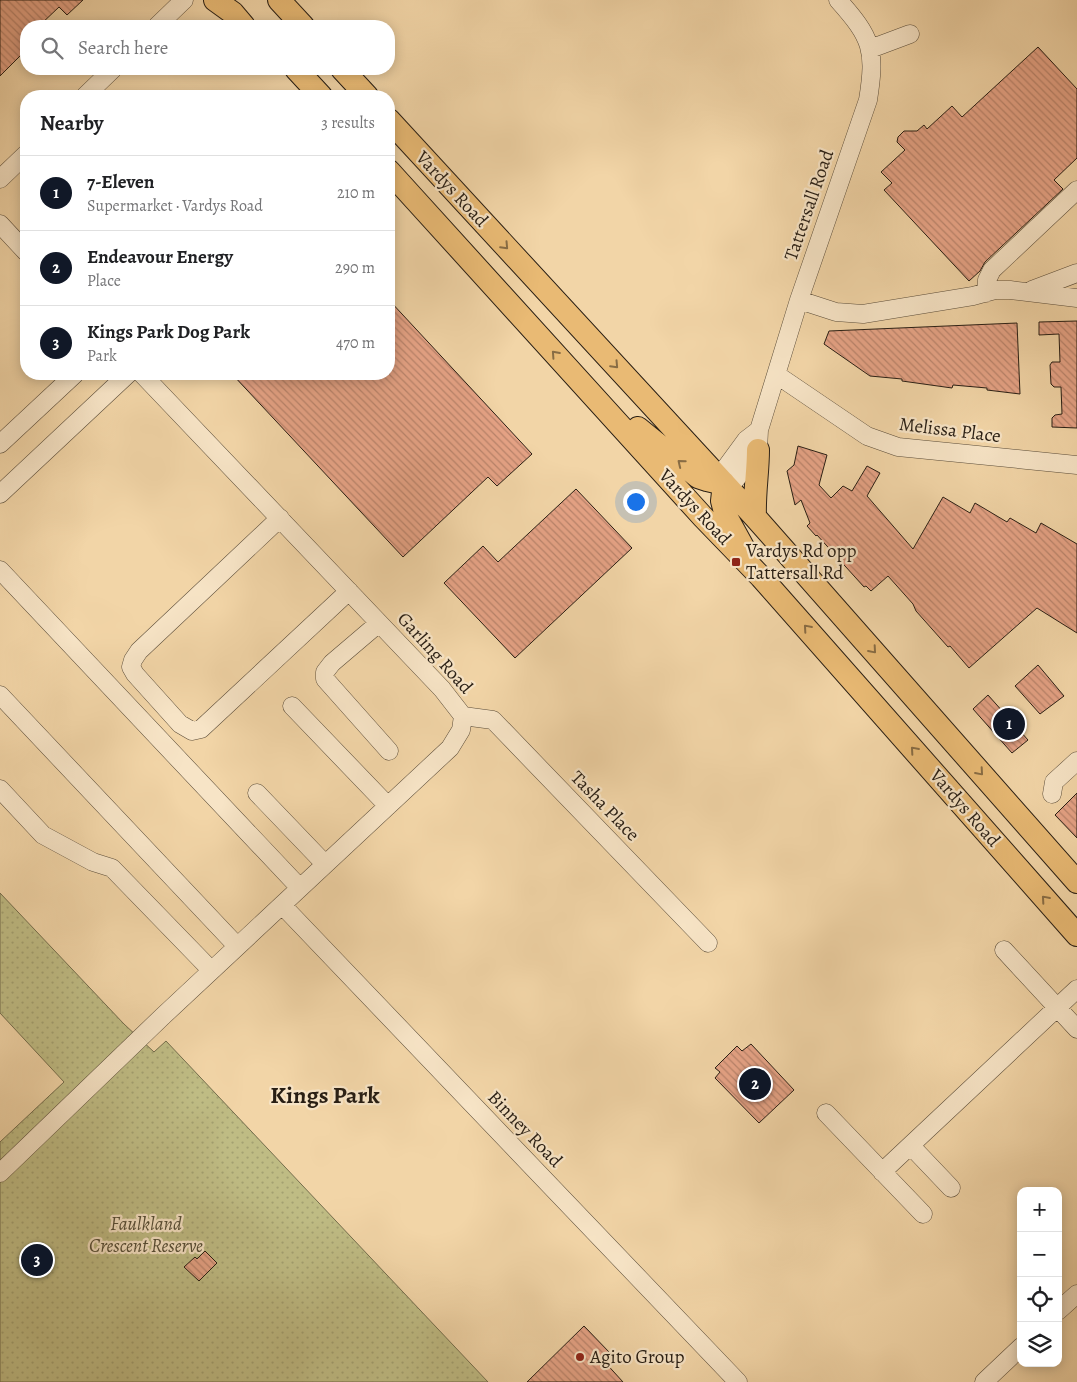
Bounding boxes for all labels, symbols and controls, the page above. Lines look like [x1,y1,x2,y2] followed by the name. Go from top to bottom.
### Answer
[20,20,395,75] search box
[38,34,66,62] icon: search
[78,35,168,61] text: Search here
[40,109,103,137] text: Nearby
[321,112,375,134] text: 3 results
[409,144,495,233] street label: Vardys Road
[778,145,840,264] street label: Tattersall Road
[87,169,155,195] text: 7-Eleven
[53,182,59,204] text: 1
[337,182,375,204] text: 210 m
[87,195,263,217] text: Supermarket · Vardys Road
[499,240,508,249] one-way arrow
[87,244,233,270] text: Endeavour Energy
[52,257,60,279] text: 2
[335,257,375,279] text: 290 m
[87,270,121,292] text: Place
[87,319,250,345] text: Kings Park Dog Park
[53,332,59,354] text: 3
[336,332,375,354] text: 470 m
[87,345,117,367] text: Park
[552,350,561,359] one-way arrow
[609,360,618,369] one-way arrow
[898,411,1002,449] street label: Melissa Place
[677,460,686,469] one-way arrow
[652,462,738,551] street label: Vardys Road
[623,489,649,515] your location
[745,538,857,586] place label: Vardys Rd opp Tattersall Rd
[730,556,742,568] marker: Vardys Rd opp Tattersall Rd
[391,606,479,700] street label: Garling Road
[803,625,812,634] one-way arrow
[867,645,876,654] one-way arrow
[993,705,1025,743] pin: 1
[911,747,920,756] one-way arrow
[923,763,1007,853] street label: Vardys Road
[565,765,645,847] street label: Tasha Place
[974,766,983,775] one-way arrow
[1042,895,1051,904] one-way arrow
[739,1065,771,1103] pin: 2
[270,1079,380,1111] district label: Kings Park
[482,1085,569,1174] street label: Binney Road
[1017,1187,1062,1367] map controls
[1017,1187,1062,1232] button: +
[89,1211,203,1259] park label: Faulkland Crescent Reserve
[1017,1232,1062,1277] button: −
[21,1241,53,1279] pin: 3
[1017,1277,1062,1322] button: locate
[1017,1322,1062,1367] button: layers
[589,1344,685,1370] place label: Agito Group
[574,1351,586,1363] marker: Agito Group

